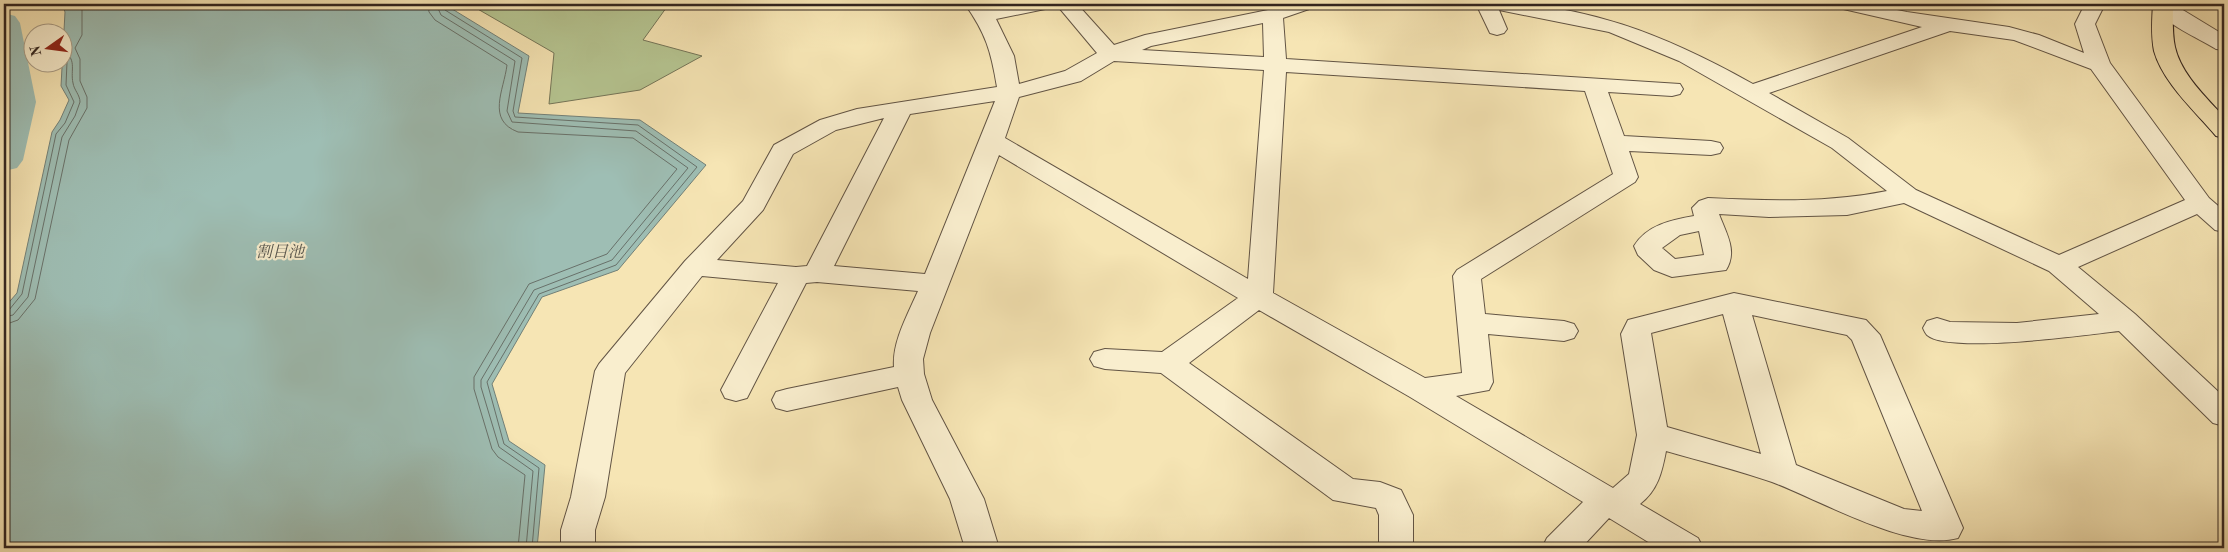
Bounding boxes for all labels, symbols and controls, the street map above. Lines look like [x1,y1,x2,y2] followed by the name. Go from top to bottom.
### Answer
[22,22,72,72] north arrow
[28,44,44,58] text: N
[256,243,306,261] water label: 割目池

